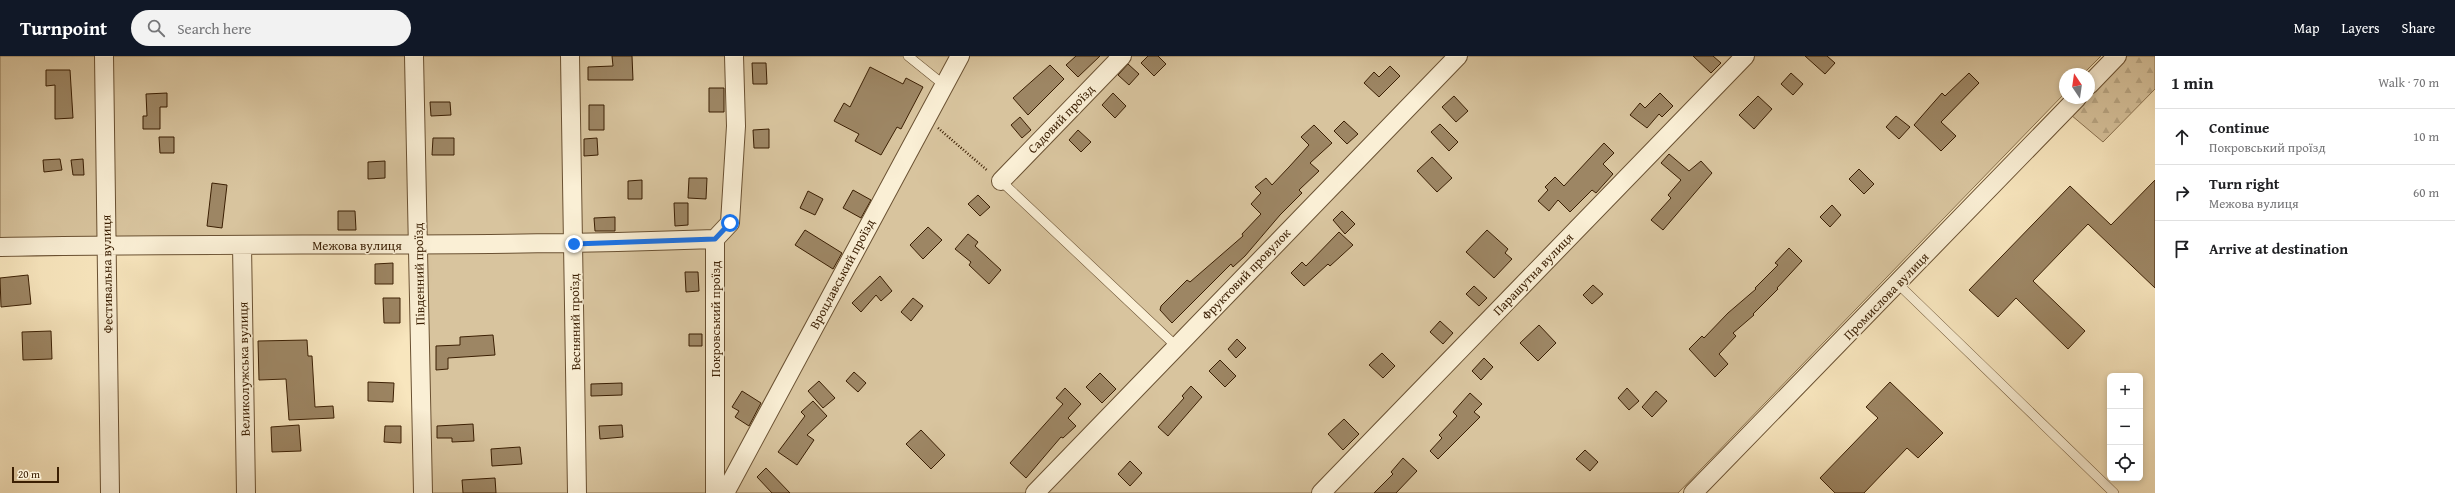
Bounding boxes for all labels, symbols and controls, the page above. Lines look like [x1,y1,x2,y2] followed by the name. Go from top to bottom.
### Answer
[131,10,411,46] search box
[20,14,107,42] text: Turnpoint
[145,17,167,39] icon: search
[177,18,251,39] text: Search here
[2294,18,2320,38] text: Map
[2342,18,2380,38] text: Layers
[2402,18,2435,38] text: Share
[2059,68,2095,104] north arrow
[2171,70,2213,95] text: 1 min
[2378,73,2439,92] text: Walk · 70 m
[1023,80,1099,158] street label: Садовий проїзд
[2209,117,2270,138] text: Continue
[2171,126,2193,148] icon: ahead
[2413,127,2439,146] text: 10 m
[2209,138,2325,157] text: Покровський проїзд
[2209,173,2280,194] text: Turn right
[2171,182,2193,204] icon: right
[2413,183,2439,202] text: 60 m
[2209,194,2299,213] text: Межова вулиця
[96,214,118,333] street label: Фестивальна вулиця
[721,214,739,232] route start
[805,215,879,333] street label: Вроцлавський проїзд
[409,223,429,325] street label: Південний проїзд
[1197,224,1295,324] street label: Фруктовий провулок
[1488,228,1578,320] street label: Парашутна вулиця
[565,235,583,253] route end
[312,236,402,255] street label: Межова вулиця
[2171,238,2193,260] icon: arrive
[2209,238,2348,259] text: Arrive at destination
[1839,247,1933,344] street label: Промислова вулиця
[706,261,725,377] street label: Покровський проїзд
[565,273,585,371] street label: Весняний проїзд
[233,301,255,436] street label: Великолужська вулиця
[2107,373,2143,481] map controls
[2107,373,2143,409] button: +
[2107,409,2143,445] button: −
[2107,445,2143,481] button: locate
[12,465,59,484] scale bar
[18,466,40,482] text: 20 m

